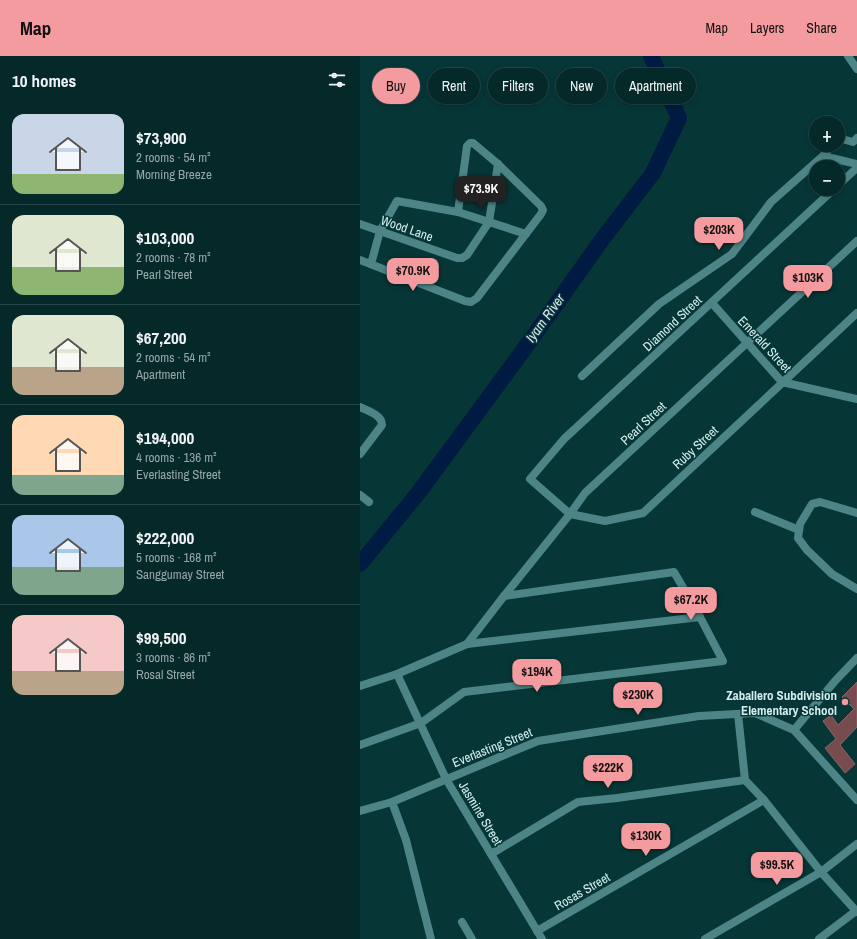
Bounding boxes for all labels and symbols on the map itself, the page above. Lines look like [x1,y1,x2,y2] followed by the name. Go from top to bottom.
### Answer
[448,176,514,210] pin: $73.9K
[378,212,435,245] street label: Wood Lane
[691,217,747,251] pin: $203K
[380,258,446,292] pin: $70.9K
[780,265,836,299] pin: $103K
[521,289,569,346] water label: Iyam River
[639,292,705,355] street label: Diamond Street
[734,313,795,376] street label: Emerald Street
[617,398,670,449] street label: Pearl Street
[669,422,722,473] street label: Ruby Street
[658,587,724,621] pin: $67.2K
[509,659,565,693] pin: $194K
[610,682,666,716] pin: $230K
[726,687,837,719] place label: Zaballero Subdivision Elementary School
[840,697,850,707] marker: Zaballero Subdivision Elementary School
[450,724,535,771] street label: Everlasting Street
[580,755,636,789] pin: $222K
[455,778,506,848] street label: Jasmine Street
[618,823,674,857] pin: $130K
[744,852,810,886] pin: $99.5K
[551,869,613,914] street label: Rosas Street

